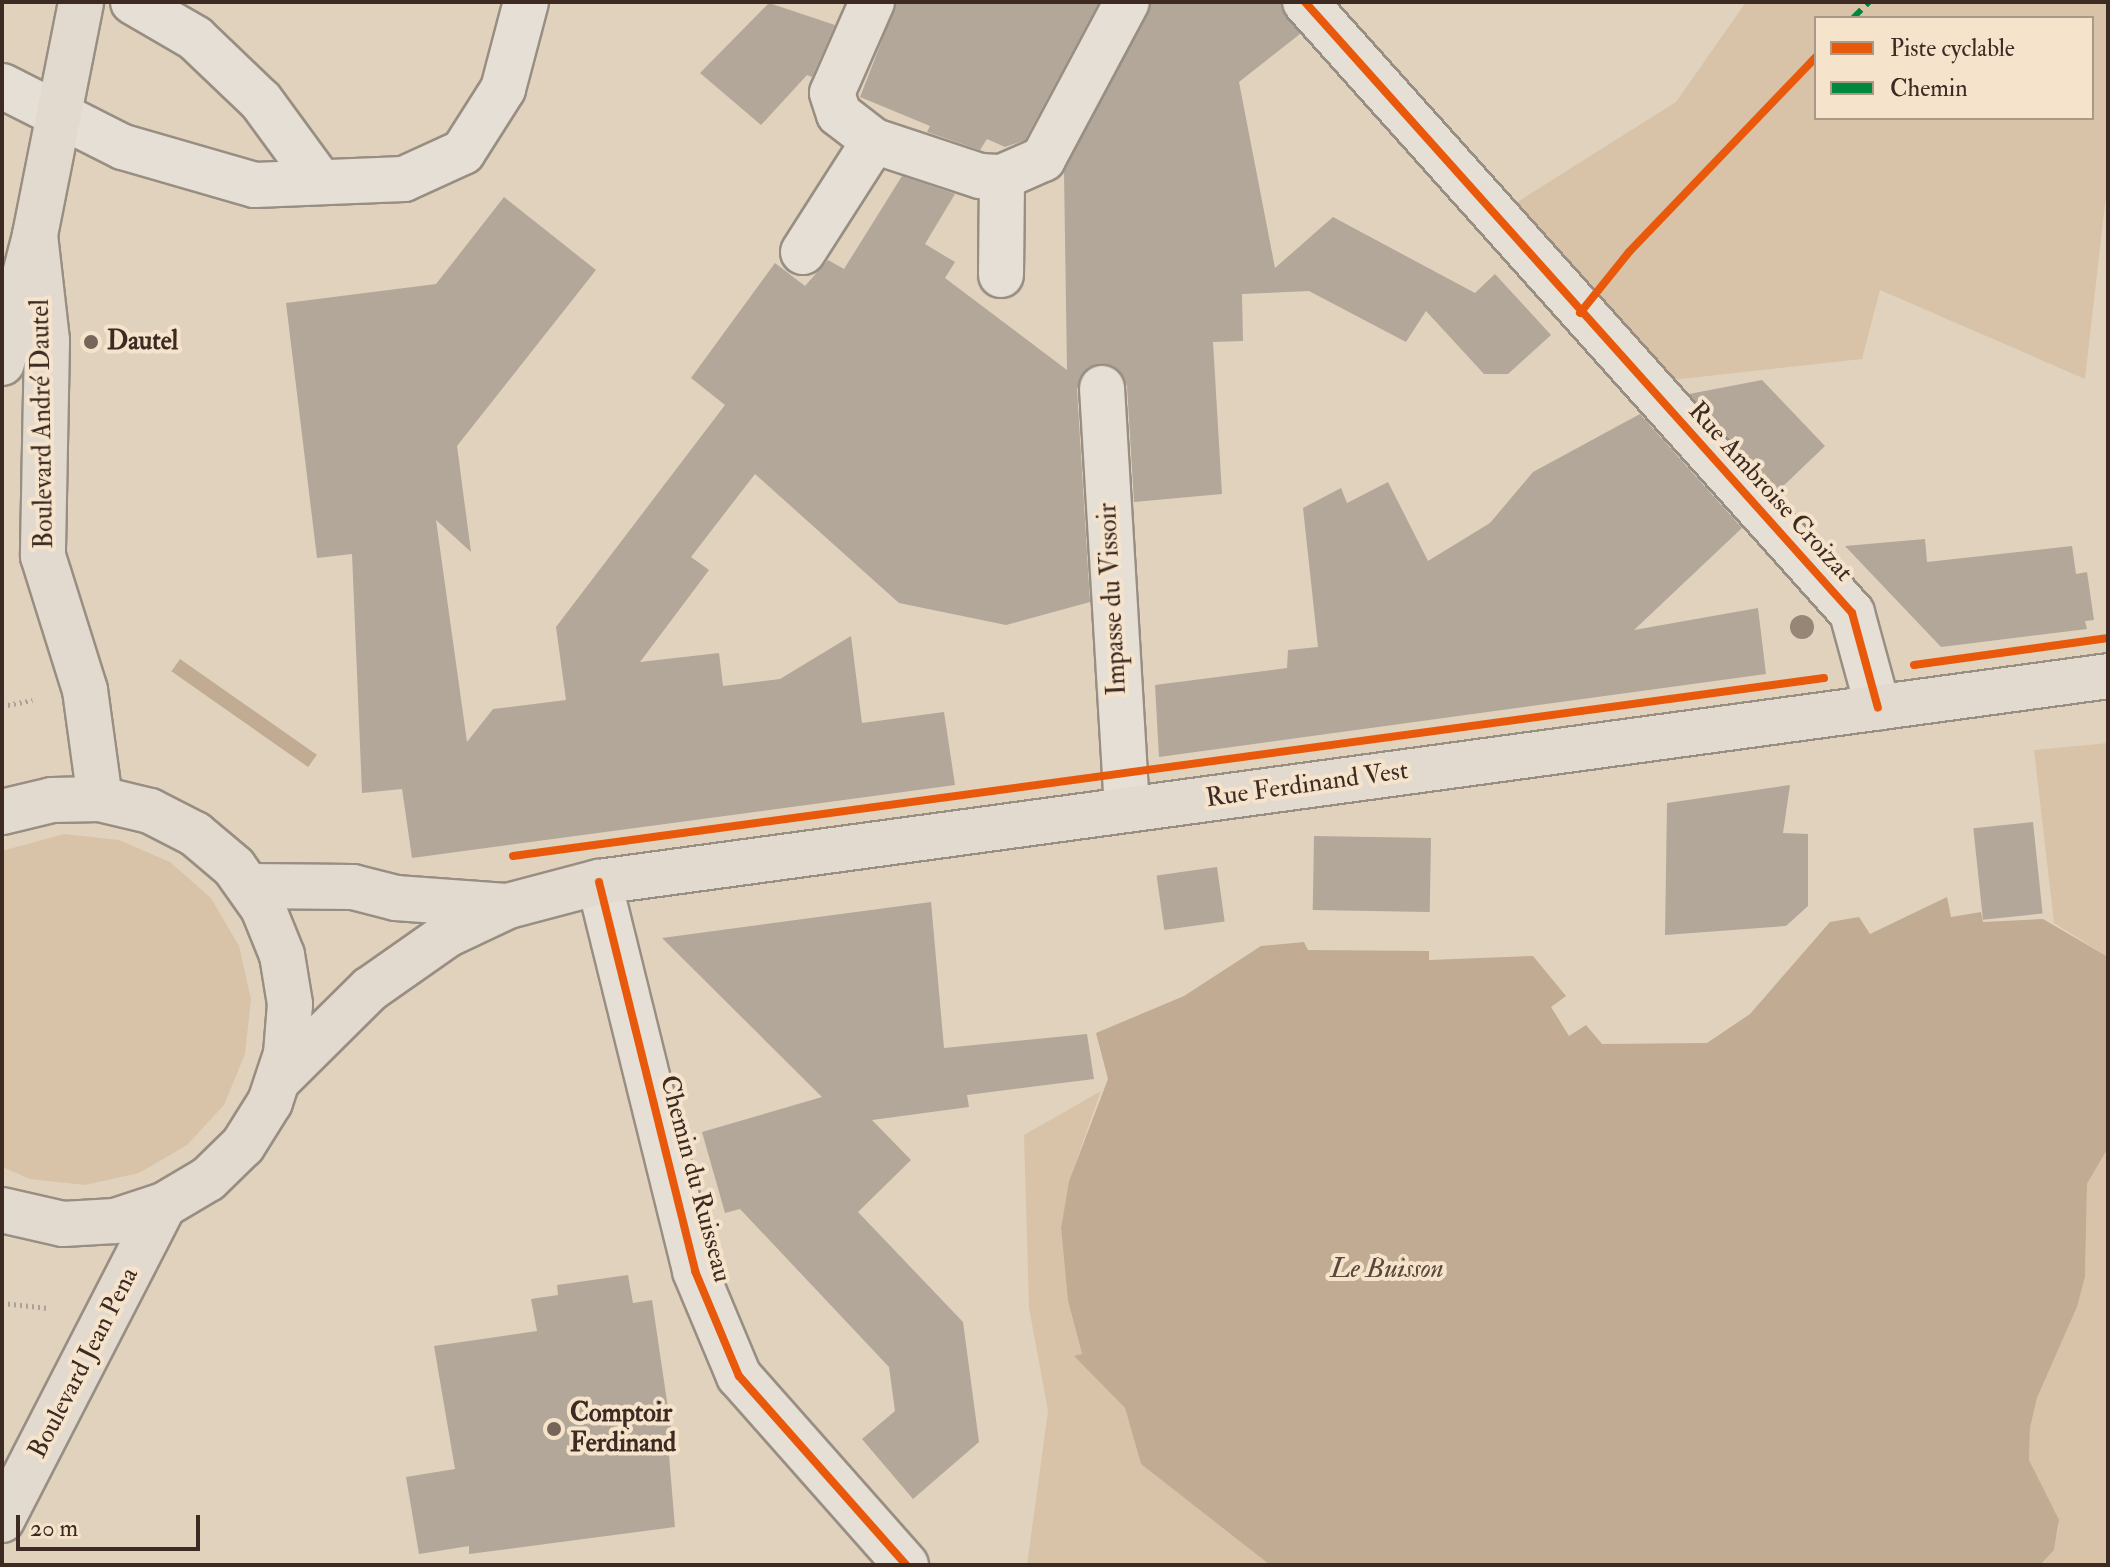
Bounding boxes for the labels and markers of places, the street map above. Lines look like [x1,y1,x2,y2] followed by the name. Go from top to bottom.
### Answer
[107,326,178,358] place label: Dautel
[82,333,100,351] marker: Dautel
[570,1398,676,1460] place label: Comptoir Ferdinand
[545,1420,563,1438] marker: Comptoir Ferdinand

